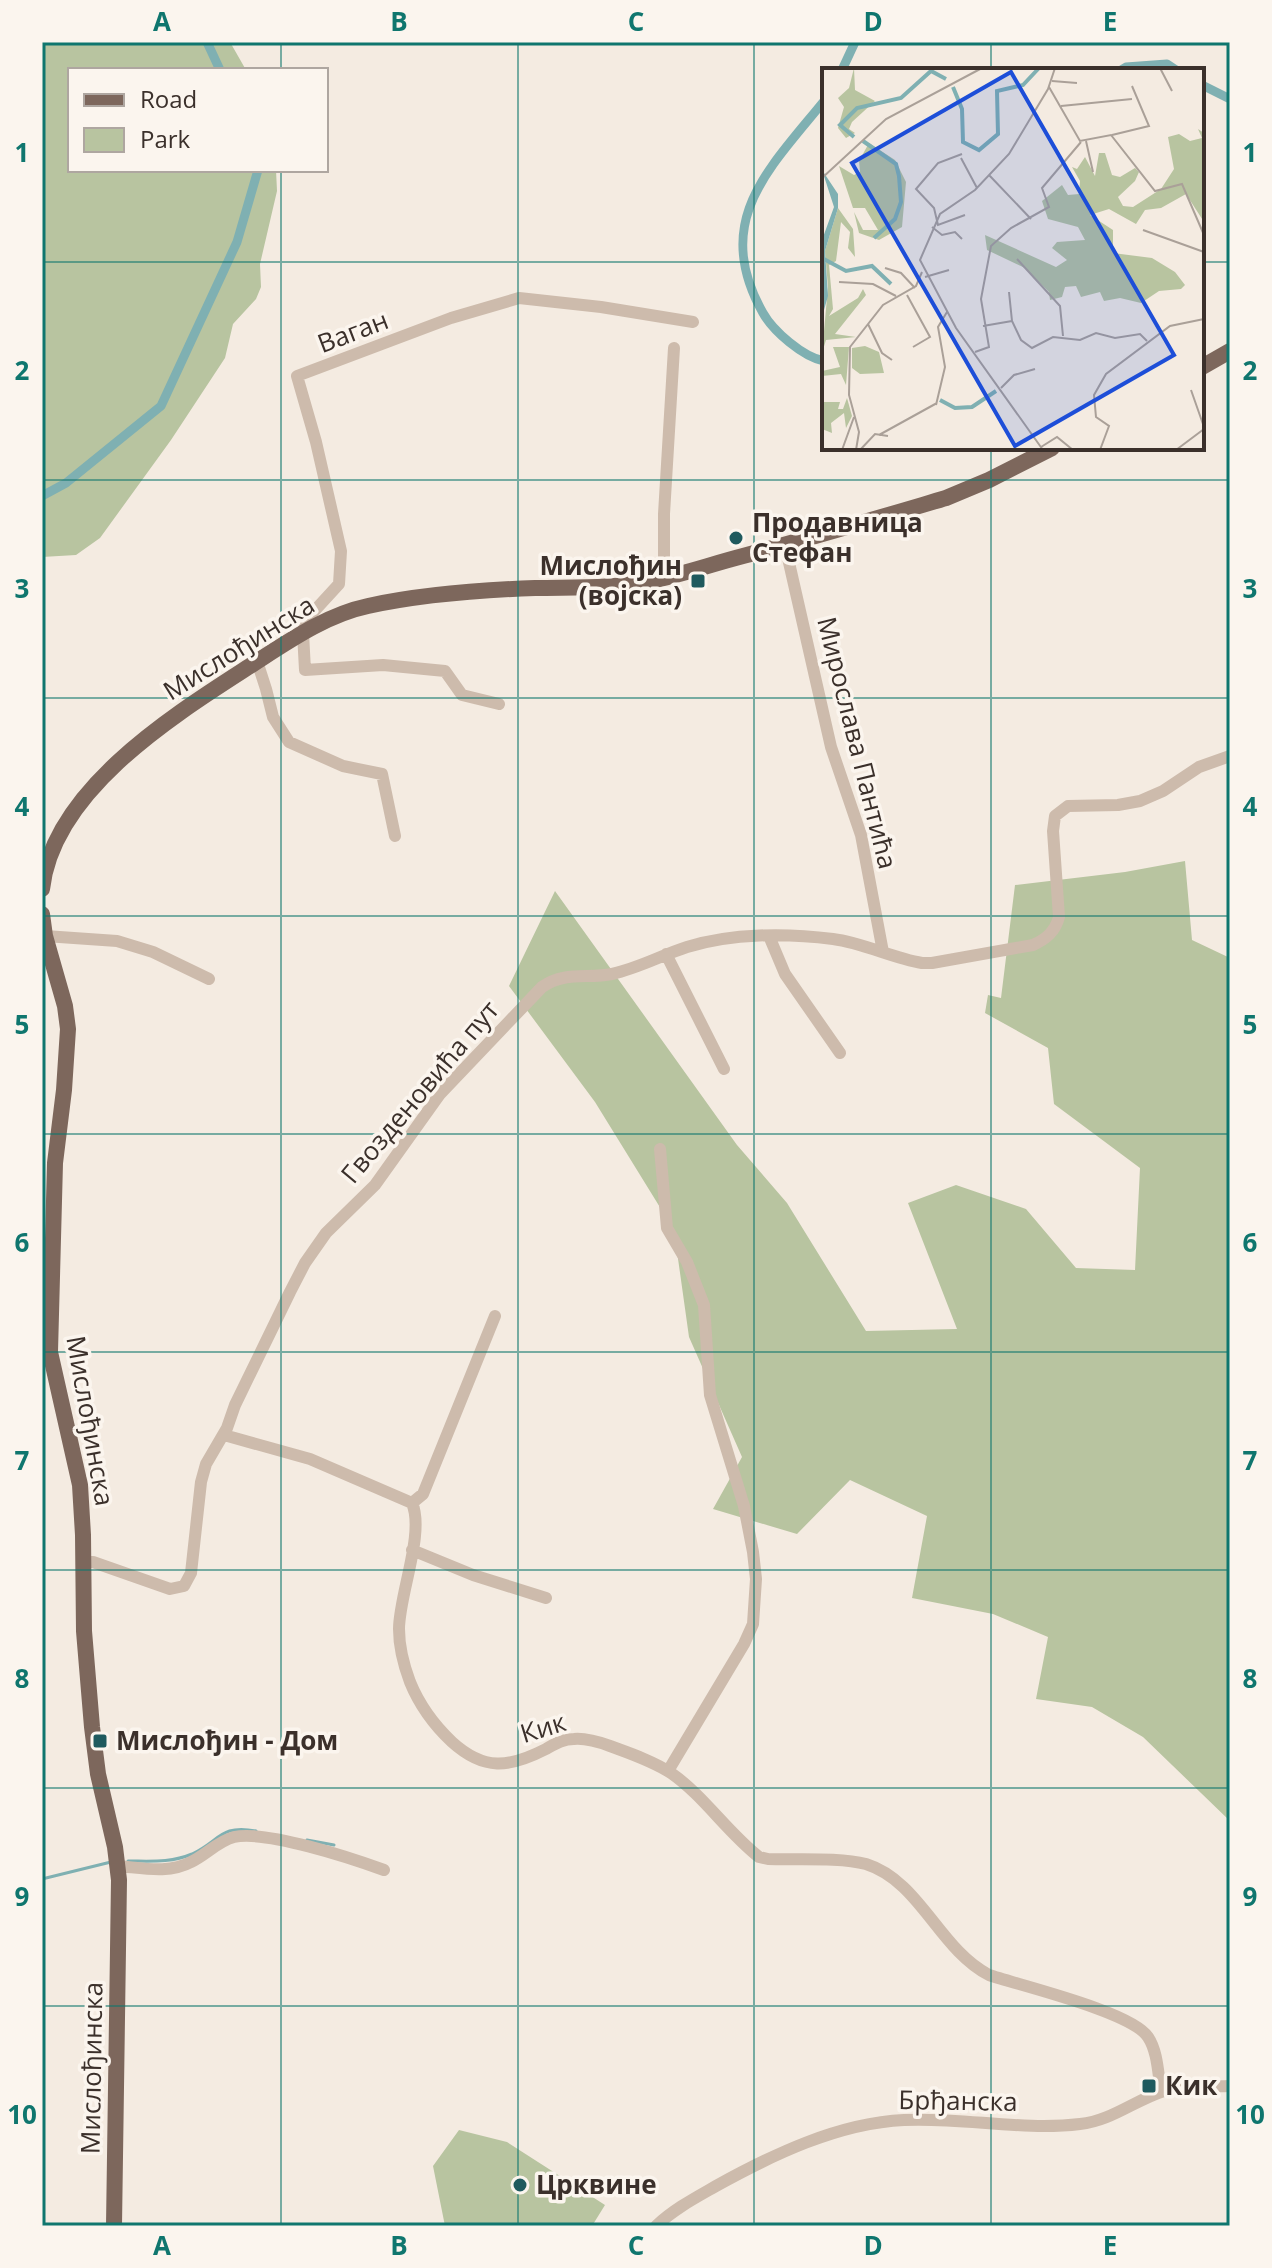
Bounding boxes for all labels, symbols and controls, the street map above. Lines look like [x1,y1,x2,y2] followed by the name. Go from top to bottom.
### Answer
[153,3,171,39] text: A
[390,3,408,39] text: B
[628,3,644,39] text: C
[863,3,883,39] text: D
[1103,3,1117,39] text: E
[68,68,328,172] legend
[822,68,1204,450] inset map
[140,82,197,115] text: Road
[140,122,191,155] text: Park
[15,134,29,170] text: 1
[1243,134,1257,170] text: 1
[312,301,393,361] street label: Ваган
[15,352,30,388] text: 2
[1243,352,1258,388] text: 2
[752,504,923,570] place label: Продавница Стефан
[727,529,745,547] marker: Продавница Стефан
[539,547,682,613] place label: Мислођин (војска)
[15,570,29,606] text: 3
[1243,570,1257,606] text: 3
[689,572,707,590] marker: Мислођин (војска)
[156,586,321,708] street label: Мислођинска
[809,613,907,872] street label: Мирослава Пантића
[15,788,30,824] text: 4
[1243,788,1258,824] text: 4
[332,992,506,1190] street label: Гвозденовића пут
[15,1006,29,1042] text: 5
[1243,1006,1257,1042] text: 5
[15,1224,30,1260] text: 6
[1243,1224,1258,1260] text: 6
[58,1333,124,1509] street label: Мислођинска
[15,1442,30,1478] text: 7
[1243,1442,1258,1478] text: 7
[15,1660,29,1696] text: 8
[1243,1660,1257,1696] text: 8
[516,1703,570,1751] street label: Кик
[116,1722,338,1758] place label: Мислођин - Дом
[91,1732,109,1750] marker: Мислођин - Дом
[15,1878,29,1914] text: 9
[1243,1878,1257,1914] text: 9
[72,1982,110,2154] street label: Мислођинска
[1165,2067,1218,2103] place label: Кик
[1140,2077,1158,2095] marker: Кик
[898,2081,1018,2119] street label: Брђанска
[7,2096,37,2132] text: 10
[1235,2096,1265,2132] text: 10
[536,2166,657,2202] place label: Црквине
[511,2176,529,2194] marker: Црквине
[153,2227,171,2263] text: A
[390,2227,408,2263] text: B
[628,2227,644,2263] text: C
[863,2227,883,2263] text: D
[1103,2227,1117,2263] text: E

